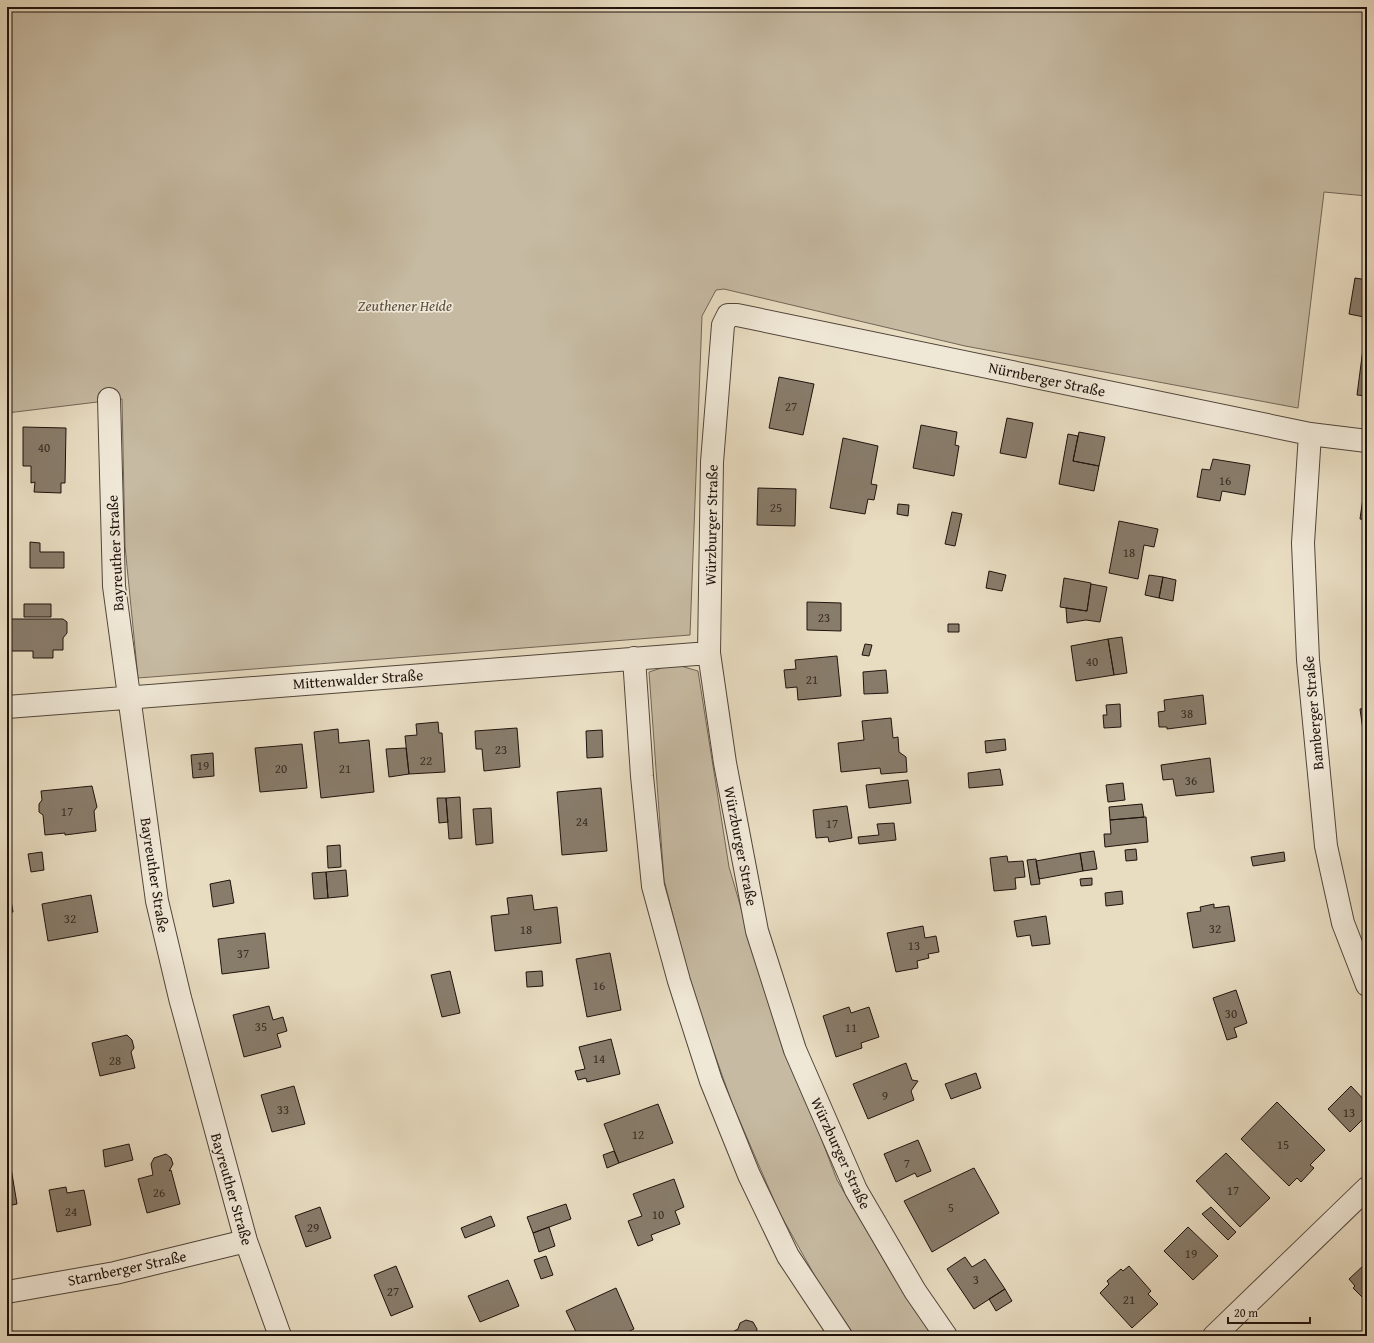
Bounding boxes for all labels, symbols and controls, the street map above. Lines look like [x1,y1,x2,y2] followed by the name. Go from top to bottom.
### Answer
[358,295,452,316] park label: Zeuthener Heide
[987,356,1107,402] street label: Nürnberger Straße
[785,397,797,416] house number: 27
[38,438,50,457] house number: 40
[699,464,723,586] street label: Würzburger Straße
[1219,471,1231,490] house number: 16
[101,495,129,611] street label: Bayreuther Straße
[770,498,782,517] house number: 25
[1123,543,1135,562] house number: 18
[818,608,830,627] house number: 23
[1086,652,1098,671] house number: 40
[1298,655,1328,771] street label: Bamberger Straße
[292,664,424,694] street label: Mittenwalder Straße
[806,670,818,689] house number: 21
[1181,704,1193,723] house number: 38
[495,740,507,759] house number: 23
[420,751,432,770] house number: 22
[197,756,209,775] house number: 19
[275,759,287,778] house number: 20
[339,759,351,778] house number: 21
[1185,771,1197,790] house number: 36
[719,784,763,908] street label: Würzburger Straße
[61,802,73,821] house number: 17
[576,812,588,831] house number: 24
[826,814,838,833] house number: 17
[136,816,174,934] street label: Bayreuther Straße
[64,909,76,928] house number: 32
[1209,919,1221,938] house number: 32
[520,920,532,939] house number: 18
[908,936,920,955] house number: 13
[237,944,249,963] house number: 37
[593,976,605,995] house number: 16
[1225,1004,1237,1023] house number: 30
[255,1017,267,1036] house number: 35
[845,1018,857,1037] house number: 11
[593,1049,605,1068] house number: 14
[109,1051,121,1070] house number: 28
[882,1086,888,1105] house number: 9
[806,1094,876,1212] street label: Würzburger Straße
[277,1100,289,1119] house number: 33
[1343,1103,1355,1122] house number: 13
[632,1125,644,1144] house number: 12
[206,1130,258,1248] street label: Bayreuther Straße
[1277,1135,1289,1154] house number: 15
[904,1154,910,1173] house number: 7
[1227,1181,1239,1200] house number: 17
[153,1183,165,1202] house number: 26
[948,1198,954,1217] house number: 5
[65,1202,77,1221] house number: 24
[652,1205,664,1224] house number: 10
[307,1218,319,1237] house number: 29
[1185,1244,1197,1263] house number: 19
[66,1245,188,1291] street label: Starnberger Straße
[973,1270,979,1289] house number: 3
[387,1282,399,1301] house number: 27
[1123,1290,1135,1309] house number: 21
[1228,1299,1310,1325] scale bar
[1234,1304,1258,1321] text: 20 m

